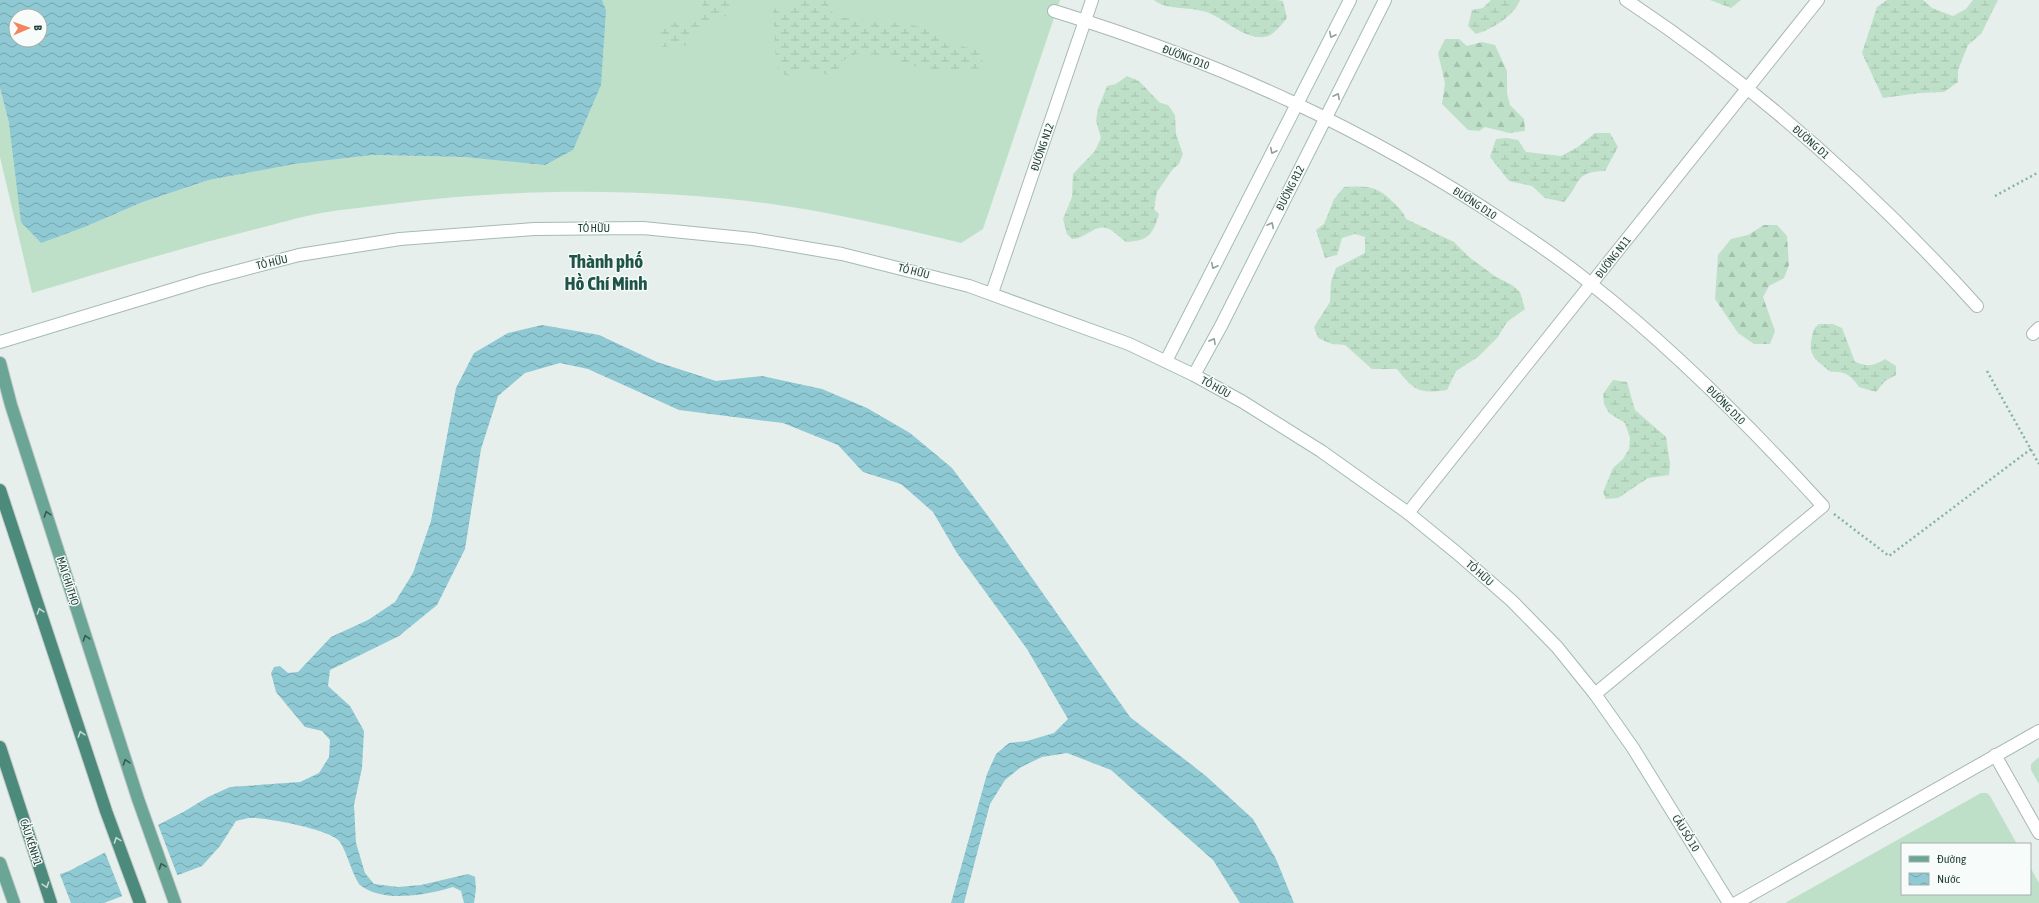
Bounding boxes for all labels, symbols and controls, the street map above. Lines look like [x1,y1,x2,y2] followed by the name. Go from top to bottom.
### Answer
[8,8,48,48] north arrow
[32,25,44,31] text: B
[1329,30,1337,38] one-way arrow
[1161,43,1211,71] street label: ĐƯỜNG D10
[1332,93,1339,101] one-way arrow
[1028,122,1056,172] street label: ĐƯỜNG N12
[1790,123,1832,161] street label: ĐƯỜNG D1
[1270,146,1278,154] one-way arrow
[1274,164,1306,212] street label: ĐƯỜNG R12
[1451,185,1499,221] street label: ĐƯỜNG D10
[578,221,610,234] street label: TỐ HỮU
[1267,222,1274,229] one-way arrow
[1593,234,1633,280] street label: ĐƯỜNG N11
[565,250,647,294] district label: Thành phố Hồ Chí Minh
[255,252,289,271] street label: TỐ HỮU
[897,260,931,281] street label: TỐ HỮU
[1211,262,1219,270] one-way arrow
[1208,338,1215,345] one-way arrow
[1199,373,1233,400] street label: TỐ HỮU
[1704,383,1748,427] street label: ĐƯỜNG D10
[43,511,51,518] one-way arrow
[54,555,81,607] street label: MAI CHÍ THỌ
[1464,557,1497,588] street label: TỐ HỮU
[36,608,45,615] one-way arrow
[82,635,91,642] one-way arrow
[77,731,86,738] one-way arrow
[122,758,131,765] one-way arrow
[1670,812,1703,854] street label: CẦU SỐ 10
[18,817,45,867] street label: CẦU KÊNH 1
[113,837,121,844] one-way arrow
[1901,843,2031,895] legend
[1937,852,1967,866] text: Đường
[158,863,167,870] one-way arrow
[1937,872,1961,886] text: Nước
[41,882,49,889] one-way arrow

